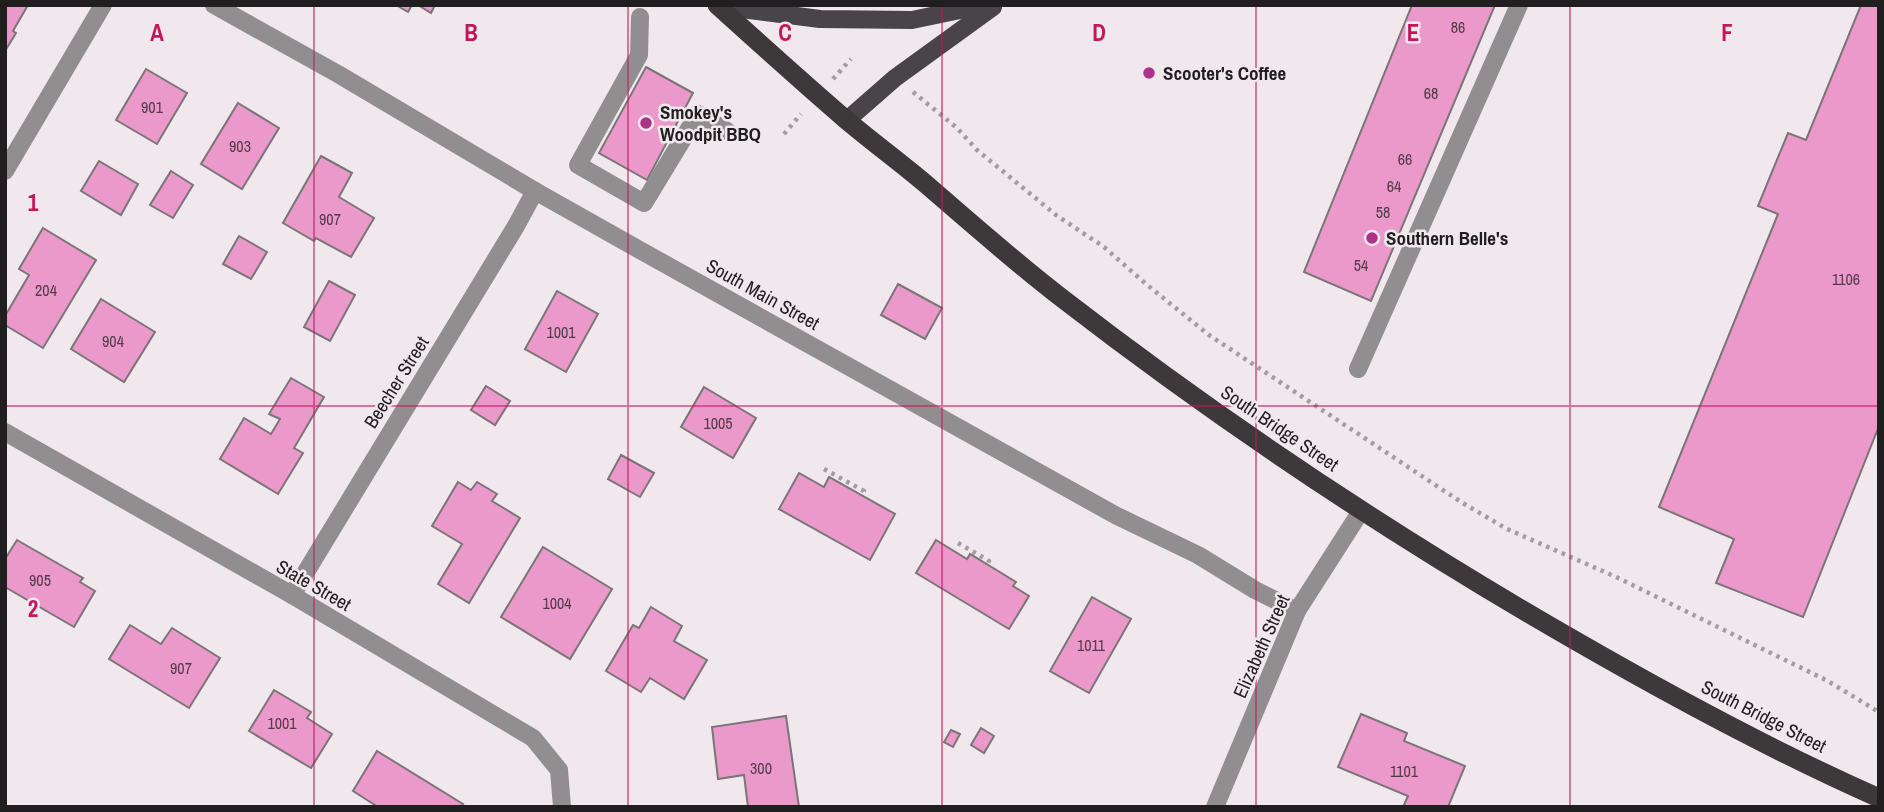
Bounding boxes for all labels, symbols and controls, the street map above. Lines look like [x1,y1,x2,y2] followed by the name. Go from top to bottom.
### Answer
[1451,16,1465,38] house number: 86
[150,17,164,48] text: A
[464,17,478,48] text: B
[778,17,792,48] text: C
[1092,17,1106,48] text: D
[1407,17,1419,48] text: E
[1721,17,1733,48] text: F
[1163,60,1287,86] place label: Scooter's Coffee
[1141,65,1157,81] marker: Scooter's Coffee
[1424,82,1438,104] house number: 68
[141,96,164,118] house number: 901
[660,99,761,147] place label: Smokey's Woodpit BBQ
[638,115,654,131] marker: Smokey's Woodpit BBQ
[229,135,251,157] house number: 903
[1398,148,1412,170] house number: 66
[1387,175,1401,197] house number: 64
[28,187,39,218] text: 1
[1376,201,1390,223] house number: 58
[319,208,341,230] house number: 907
[1386,225,1508,251] place label: Southern Belle's
[1364,230,1380,246] marker: Southern Belle's
[702,252,825,336] street label: South Main Street
[1354,254,1368,276] house number: 54
[1832,268,1860,290] house number: 1106
[35,279,57,301] house number: 204
[546,321,576,343] house number: 1001
[102,330,124,352] house number: 904
[357,330,435,433] street label: Beecher Street
[1216,379,1345,477] street label: South Bridge Street
[703,412,733,434] house number: 1005
[272,553,357,617] street label: State Street
[29,569,51,591] house number: 905
[1227,589,1296,702] street label: Elizabeth Street
[542,592,572,614] house number: 1004
[28,593,38,624] text: 2
[1077,634,1106,656] house number: 1011
[170,657,192,679] house number: 907
[1697,673,1831,759] street label: South Bridge Street
[267,712,297,734] house number: 1001
[750,757,772,779] house number: 300
[1390,760,1419,782] house number: 1101

